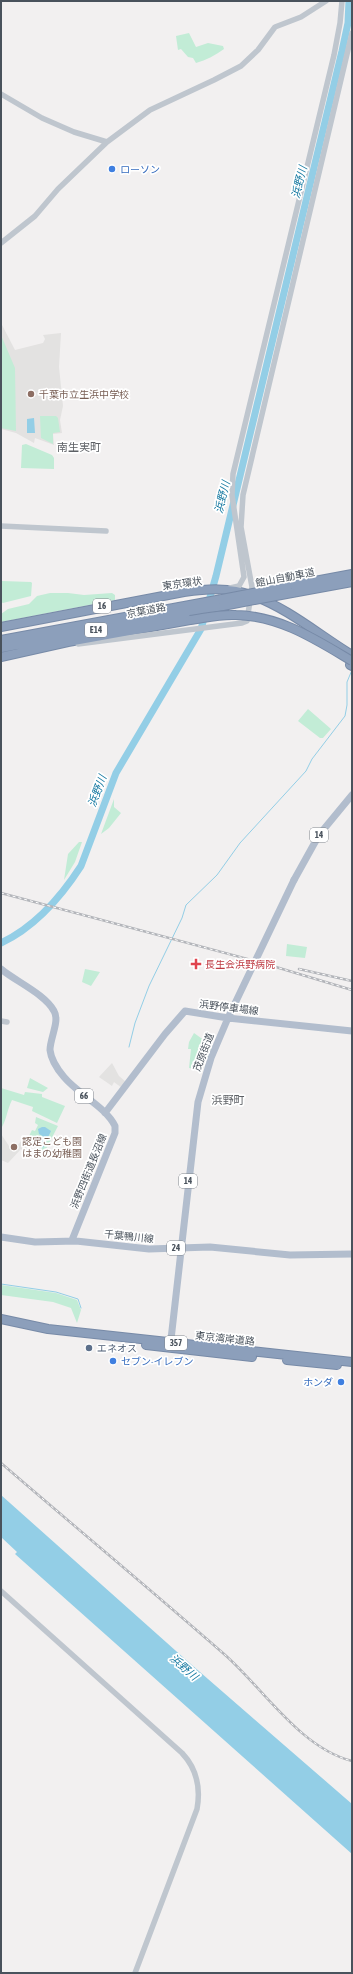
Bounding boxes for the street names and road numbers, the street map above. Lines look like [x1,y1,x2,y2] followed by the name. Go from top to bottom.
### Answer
[255,566,316,589] street label: 館山自動車道
[161,575,203,592] street label: 東京環状
[93,599,111,613] road number: 16
[125,601,167,620] street label: 京葉道路
[85,623,107,637] road number: E14
[310,828,328,842] road number: 14
[198,998,259,1017] street label: 浜野停車場線
[191,1032,216,1073] street label: 茂原街道
[75,1089,93,1103] road number: 66
[68,1132,109,1210] street label: 浜野四街道長沼線
[179,1174,197,1188] road number: 14
[104,1228,154,1245] street label: 千葉鴨川線
[167,1241,185,1255] road number: 24
[195,1330,255,1347] street label: 東京湾岸道路
[165,1336,187,1350] road number: 357

